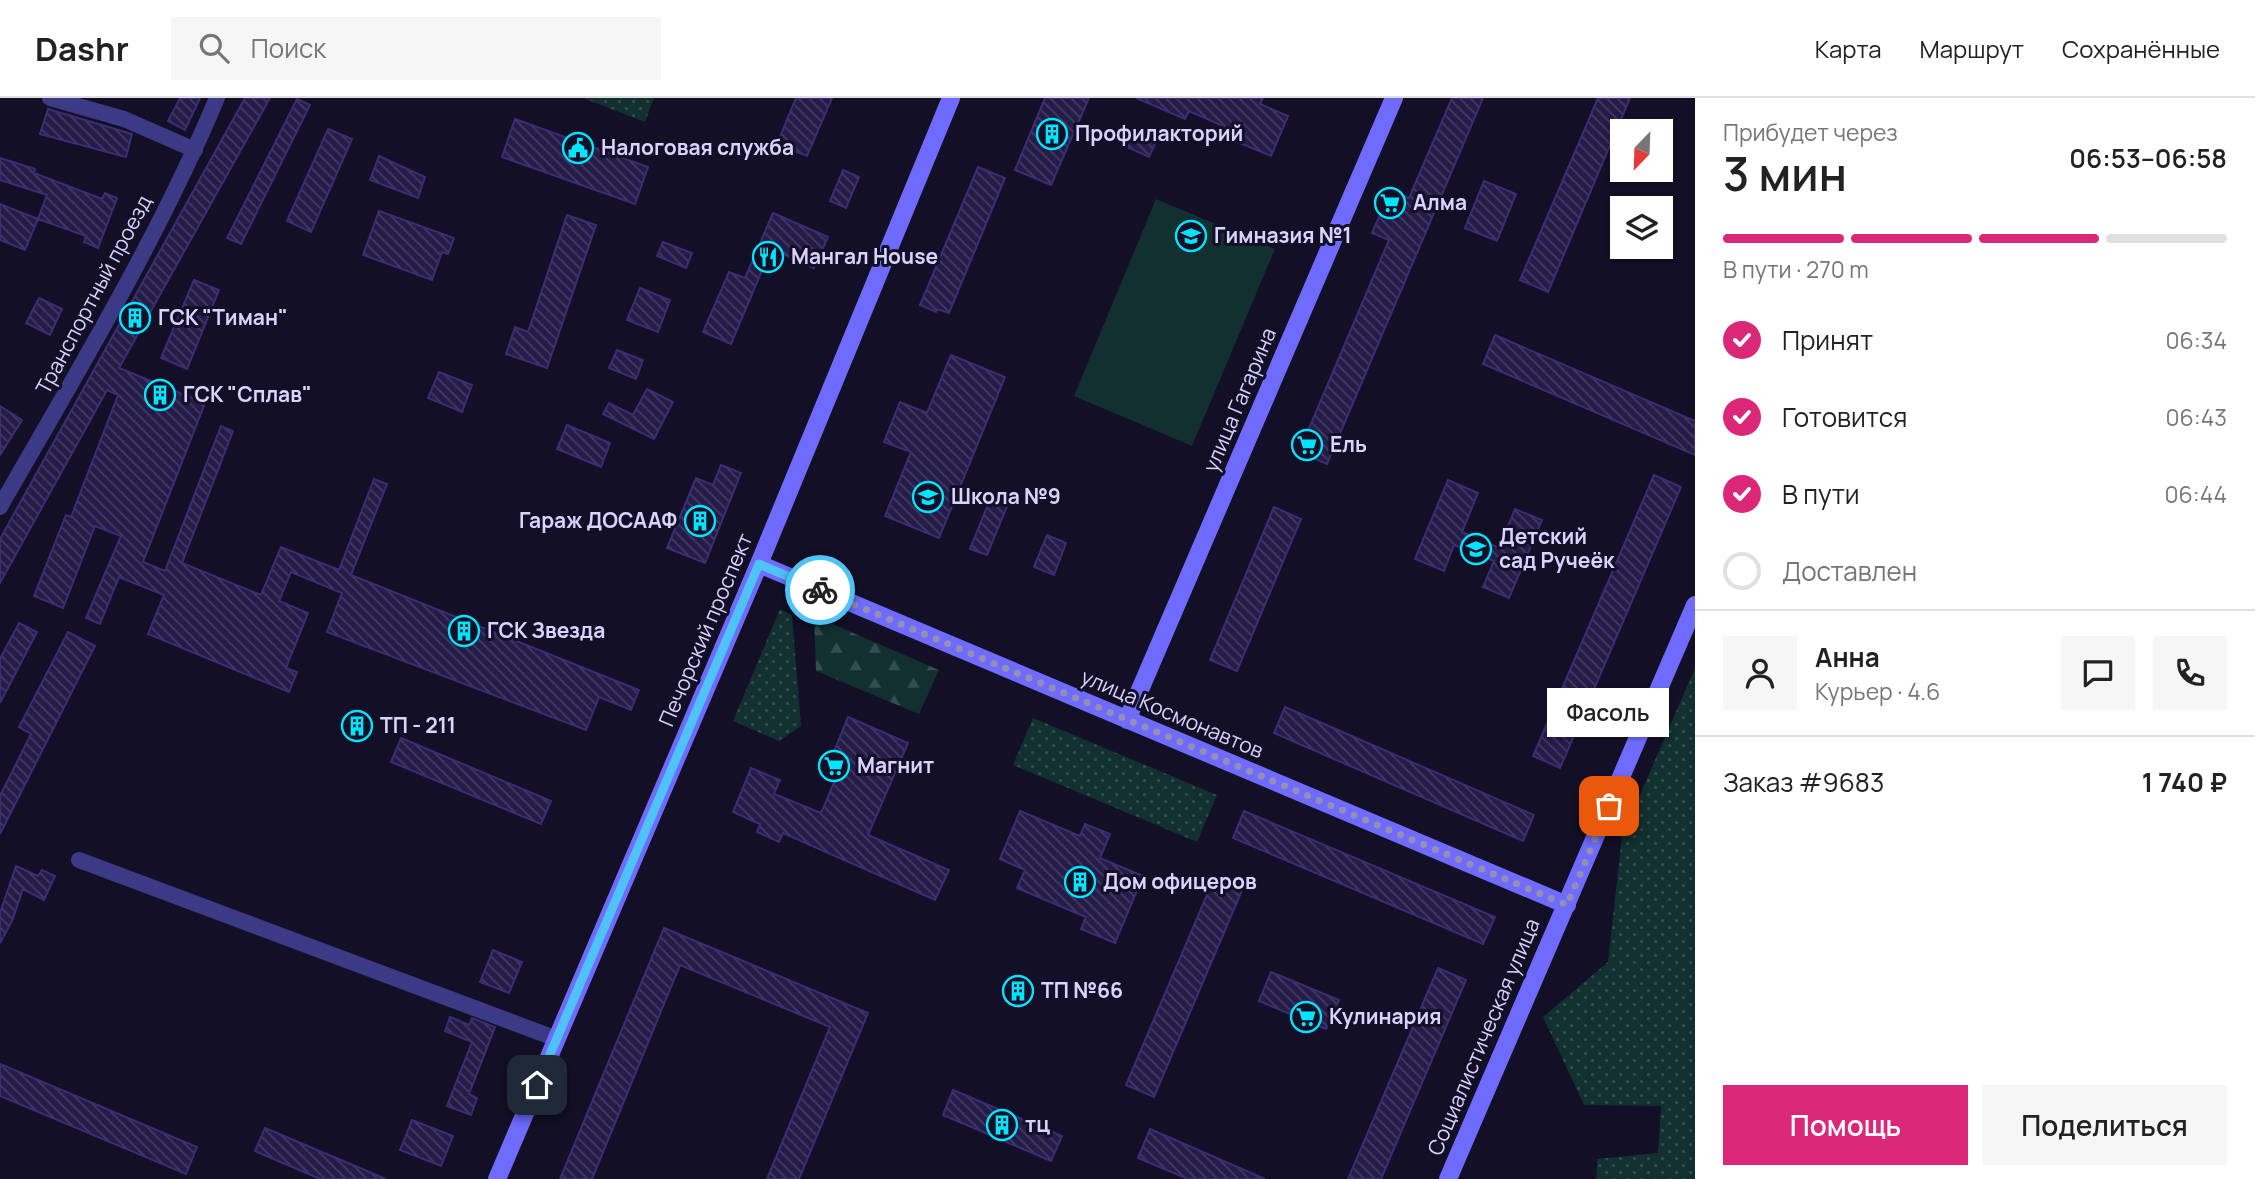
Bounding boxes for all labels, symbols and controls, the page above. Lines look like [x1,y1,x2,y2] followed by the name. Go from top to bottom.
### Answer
[171,17,661,80] search box
[35,26,129,71] text: Dashr
[195,29,233,67] icon: search
[251,30,326,66] text: Поиск
[1815,32,1882,65] text: Карта
[1920,32,2024,65] text: Маршрут
[2062,32,2220,65] text: Сохранённые
[1723,116,1898,148] text: Прибудет через
[1035,117,1069,151] building icon: Профилакторий
[1075,119,1243,147] place label: Профилакторий
[1610,119,1673,182] north arrow
[1610,119,1673,259] map controls
[561,131,595,165] public building icon: Налоговая служба
[601,133,794,161] place label: Налоговая служба
[2069,140,2227,176] text: 06:53–06:58
[1723,142,1847,205] text: 3 мин
[1373,186,1407,220] supermarket icon: Алма
[1413,188,1467,216] place label: Алма
[29,190,157,399] street label: Транспортный проезд
[1610,196,1673,259] button: layers
[1174,219,1208,253] school or university icon: Гимназия №1
[1214,221,1352,249] place label: Гимназия №1
[751,240,785,274] restaurant icon: Мангал House
[791,242,938,270] place label: Мангал House
[1723,253,1869,285] text: В пути · 270 m
[118,301,152,335] building icon: ГСК "Тиман"
[158,303,288,331] place label: ГСК "Тиман"
[1723,321,1761,359] icon: check
[1782,322,1873,358] text: Принят
[1196,323,1282,476] street label: улица Гагарина
[2166,324,2227,356] text: 06:34
[143,378,177,412] building icon: ГСК "Сплав"
[183,380,312,408] place label: ГСК "Сплав"
[1723,398,1761,436] icon: check
[1782,399,1907,435] text: Готовится
[2166,401,2227,433] text: 06:43
[1290,428,1324,462] supermarket icon: Ель
[1330,430,1367,458] place label: Ель
[1723,475,1761,513] icon: check
[1782,476,1860,512] text: В пути
[2164,478,2227,510] text: 06:44
[911,480,945,514] school or university icon: Школа №9
[951,482,1061,510] place label: Школа №9
[683,504,717,538] building icon: Гараж ДОСААФ
[519,506,677,534] place label: Гараж ДОСААФ
[1499,522,1615,574] place label: Детский сад Ручеёк
[652,529,759,730] street label: Печорский проспект
[1459,532,1493,566] school or university icon: Детский сад Ручеёк
[1782,553,1917,589] text: Доставлен
[785,555,855,625] courier
[801,571,839,609] icon: bike
[447,614,481,648] building icon: ГСК Звезда
[487,616,605,644] place label: ГСК Звезда
[1723,636,1797,710] button: person
[2061,636,2135,710] button: chat
[2153,636,2227,710] button: phone
[1815,639,1880,675] text: Анна
[1077,662,1268,764] street label: улица Космонавтов
[1815,675,1940,707] text: Курьер · 4.6
[1548,687,1670,736] callout: Фасоль
[1566,696,1650,728] text: Фасоль
[340,709,374,743] building icon: ТП - 211
[380,711,456,739] place label: ТП - 211
[817,749,851,783] supermarket icon: Магнит
[857,751,934,779] place label: Магнит
[1723,764,1884,800] text: Заказ #9683
[2142,764,2227,800] text: 1 740 ₽
[1579,776,1639,836] pin
[1590,787,1628,825] icon: bag
[1063,865,1097,899] building icon: Дом офицеров
[1103,867,1257,895] place label: Дом офицеров
[1420,914,1546,1159] street label: Социалистическая улица
[1001,974,1035,1008] building icon: ТП №66
[1041,976,1123,1004] place label: ТП №66
[1289,1000,1323,1034] supermarket icon: Кулинария
[1329,1002,1442,1030] place label: Кулинария
[507,1055,567,1115] pin
[518,1066,556,1104] icon: home
[1723,1085,1968,1165] button: Помощь
[1982,1085,2227,1165] button: Поделиться
[985,1108,1019,1142] building icon: тц
[1025,1110,1050,1138] place label: тц

